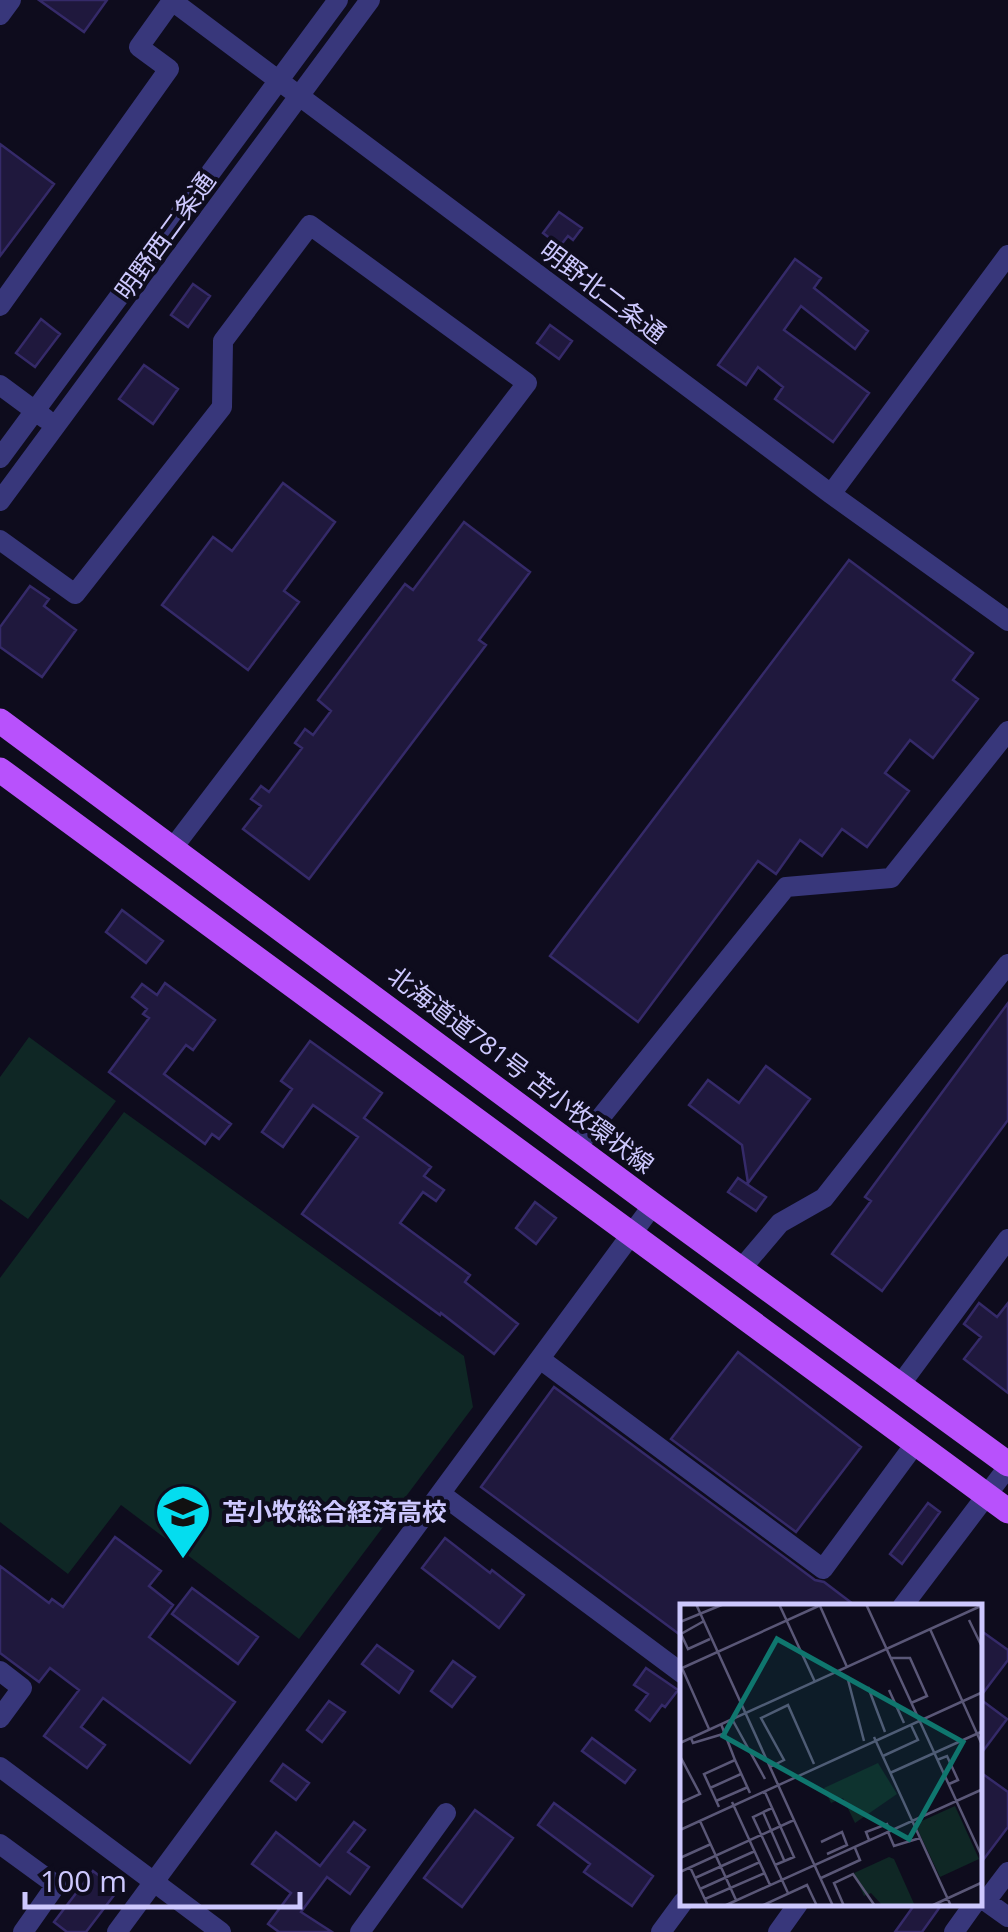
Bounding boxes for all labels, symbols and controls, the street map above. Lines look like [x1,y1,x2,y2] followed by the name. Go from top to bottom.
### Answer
[106,165,222,306] street label: 明野西二条通
[533,232,674,350] street label: 明野北二条通
[382,958,661,1180] street label: 北海道道781号 苫小牧環状線
[153,1482,213,1561] school or university icon: 苫小牧総合経済高校
[222,1494,447,1528] place label: 苫小牧総合経済高校
[680,1604,983,1907] inset map
[25,1847,300,1909] scale bar
[40,1860,127,1901] text: 100 m

